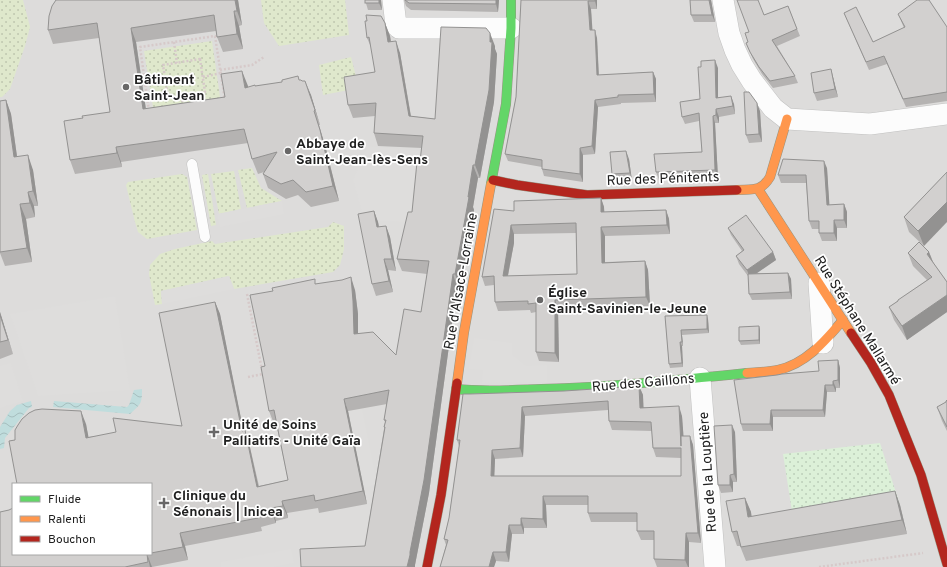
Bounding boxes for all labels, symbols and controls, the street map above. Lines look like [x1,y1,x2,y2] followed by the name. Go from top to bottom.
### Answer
[134,72,205,105] place label: Bâtiment Saint-Jean
[121,82,131,92] marker: Bâtiment Saint-Jean
[296,136,428,169] place label: Abbaye de Saint-Jean-lès-Sens
[283,146,293,156] marker: Abbaye de Saint-Jean-lès-Sens
[606,169,720,190] street label: Rue des Pénitents
[441,212,482,351] street label: Rue d'Alsace-Lorraine
[810,253,903,388] street label: Rue Stéphane Mallarmé
[548,284,707,318] place label: Église Saint-Savinien-le-Jeune
[535,295,545,305] marker: Église Saint-Savinien-le-Jeune
[591,371,695,396] street label: Rue des Gaillons
[696,411,721,533] street label: Rue de la Louptière
[223,417,361,450] place label: Unité de Soins Palliatifs - Unité Gaïa
[208,426,220,438] marker: Unité de Soins Palliatifs - Unité Gaïa
[12,483,152,555] legend
[173,488,283,521] place label: Clinique du Sénonais | Inicea
[48,492,81,508] text: Fluide
[158,497,170,509] marker: Clinique du Sénonais | Inicea
[48,512,86,528] text: Ralenti
[48,532,96,548] text: Bouchon

